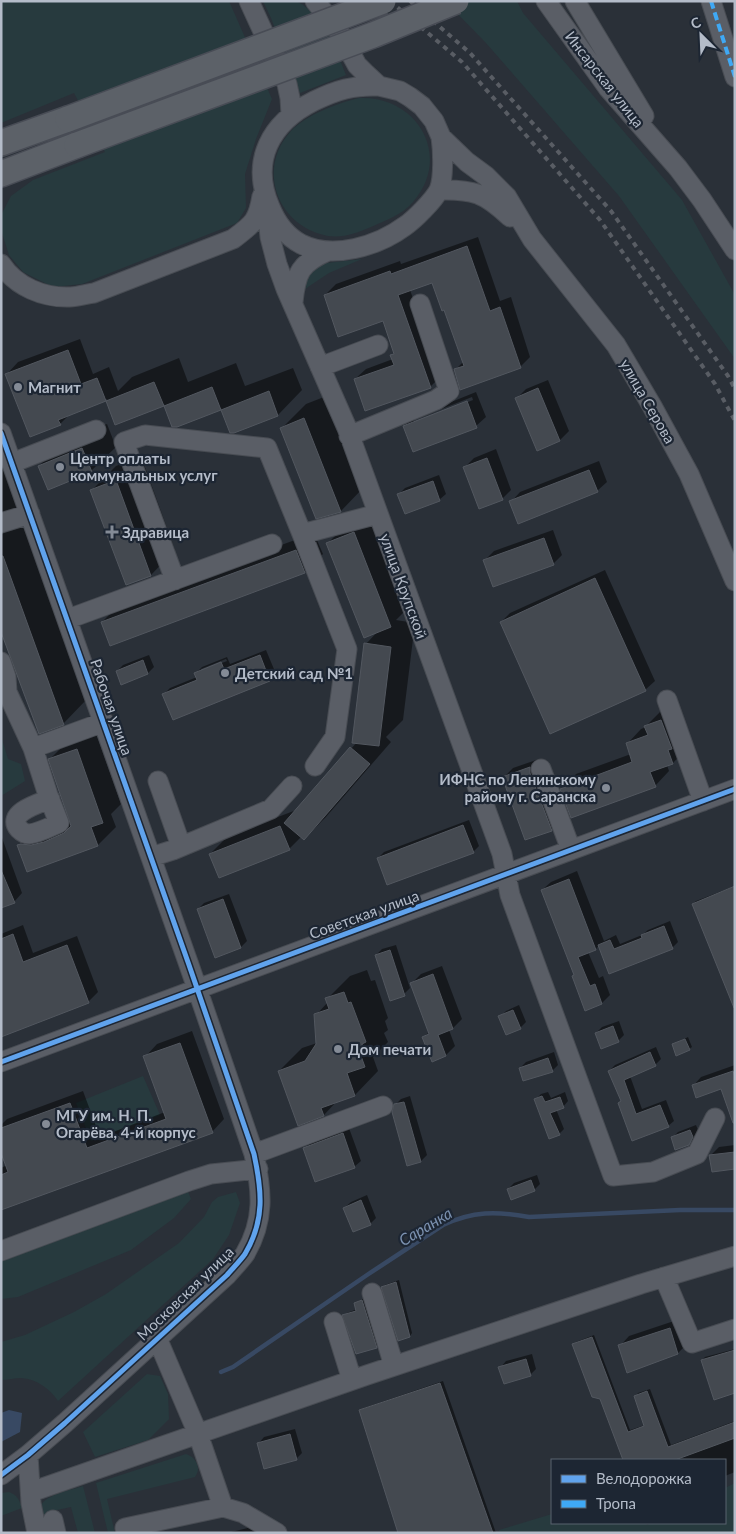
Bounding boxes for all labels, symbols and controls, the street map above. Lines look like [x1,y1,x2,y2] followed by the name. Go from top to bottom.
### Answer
[676,10,726,60] north arrow
[688,13,704,32] text: С
[562,27,648,131] street label: Инсарская улица
[617,356,679,446] street label: улица Серова
[28,378,81,396] place label: Магнит
[12,381,24,393] marker: Магнит
[70,449,218,484] place label: Центр оплаты коммунальных услуг
[54,461,66,473] marker: Центр оплаты коммунальных услуг
[122,523,189,541] place label: Здравица
[106,526,118,538] marker: Здравица
[377,531,431,641] street label: улица Крупской
[87,656,137,758] street label: Рабочая улица
[235,664,353,682] place label: Детский сад №1
[219,667,231,679] marker: Детский сад №1
[439,770,596,805] place label: ИФНС по Ленинскому району г. Саранска
[600,782,612,794] marker: ИФНС по Ленинскому району г. Саранска
[307,886,421,942] street label: Советская улица
[348,1040,431,1058] place label: Дом печати
[332,1043,344,1055] marker: Дом печати
[56,1106,196,1141] place label: МГУ им. Н. П. Огарёва, 4-й корпус
[40,1118,52,1130] marker: МГУ им. Н. П. Огарёва, 4-й корпус
[395,1203,455,1249] water label: Саранка
[133,1242,237,1344] street label: Московская улица
[551,1459,726,1524] legend
[596,1469,692,1487] text: Велодорожка
[596,1494,636,1512] text: Тропа

